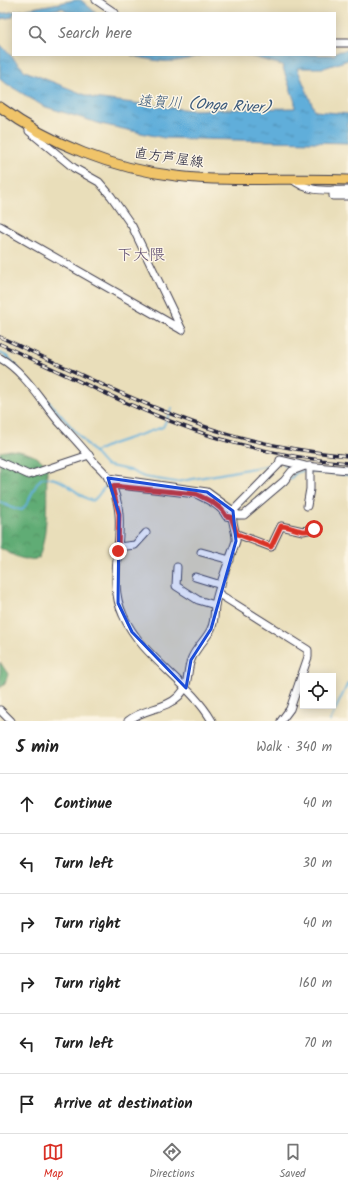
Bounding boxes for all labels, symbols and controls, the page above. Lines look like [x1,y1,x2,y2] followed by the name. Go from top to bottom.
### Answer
[12,12,336,56] search box
[58,22,132,46] text: Search here
[26,23,48,45] icon: search
[137,90,273,121] water label: 遠賀川 (Onga River)
[133,142,205,174] street label: 直方芦屋線
[117,243,165,268] district label: 下大隈
[305,520,323,538] route start
[109,542,127,560] route end
[300,673,336,709] map controls
[300,673,336,709] button: locate
[16,734,59,761] text: 5 min
[256,737,332,758] text: Walk · 340 m
[54,792,112,816] text: Continue
[16,793,38,815] icon: ahead
[303,793,332,814] text: 40 m
[54,852,114,876] text: Turn left
[16,853,38,875] icon: left
[303,853,332,874] text: 30 m
[54,912,121,936] text: Turn right
[16,913,38,935] icon: right
[303,913,332,934] text: 40 m
[54,972,121,996] text: Turn right
[16,973,38,995] icon: right
[299,973,332,994] text: 160 m
[54,1032,114,1056] text: Turn left
[16,1033,38,1055] icon: left
[304,1033,332,1054] text: 70 m
[54,1092,193,1116] text: Arrive at destination
[16,1093,38,1115] icon: arrive
[42,1141,64,1183] tab: Map
[149,1141,195,1183] tab: Directions
[280,1141,306,1183] tab: Saved

